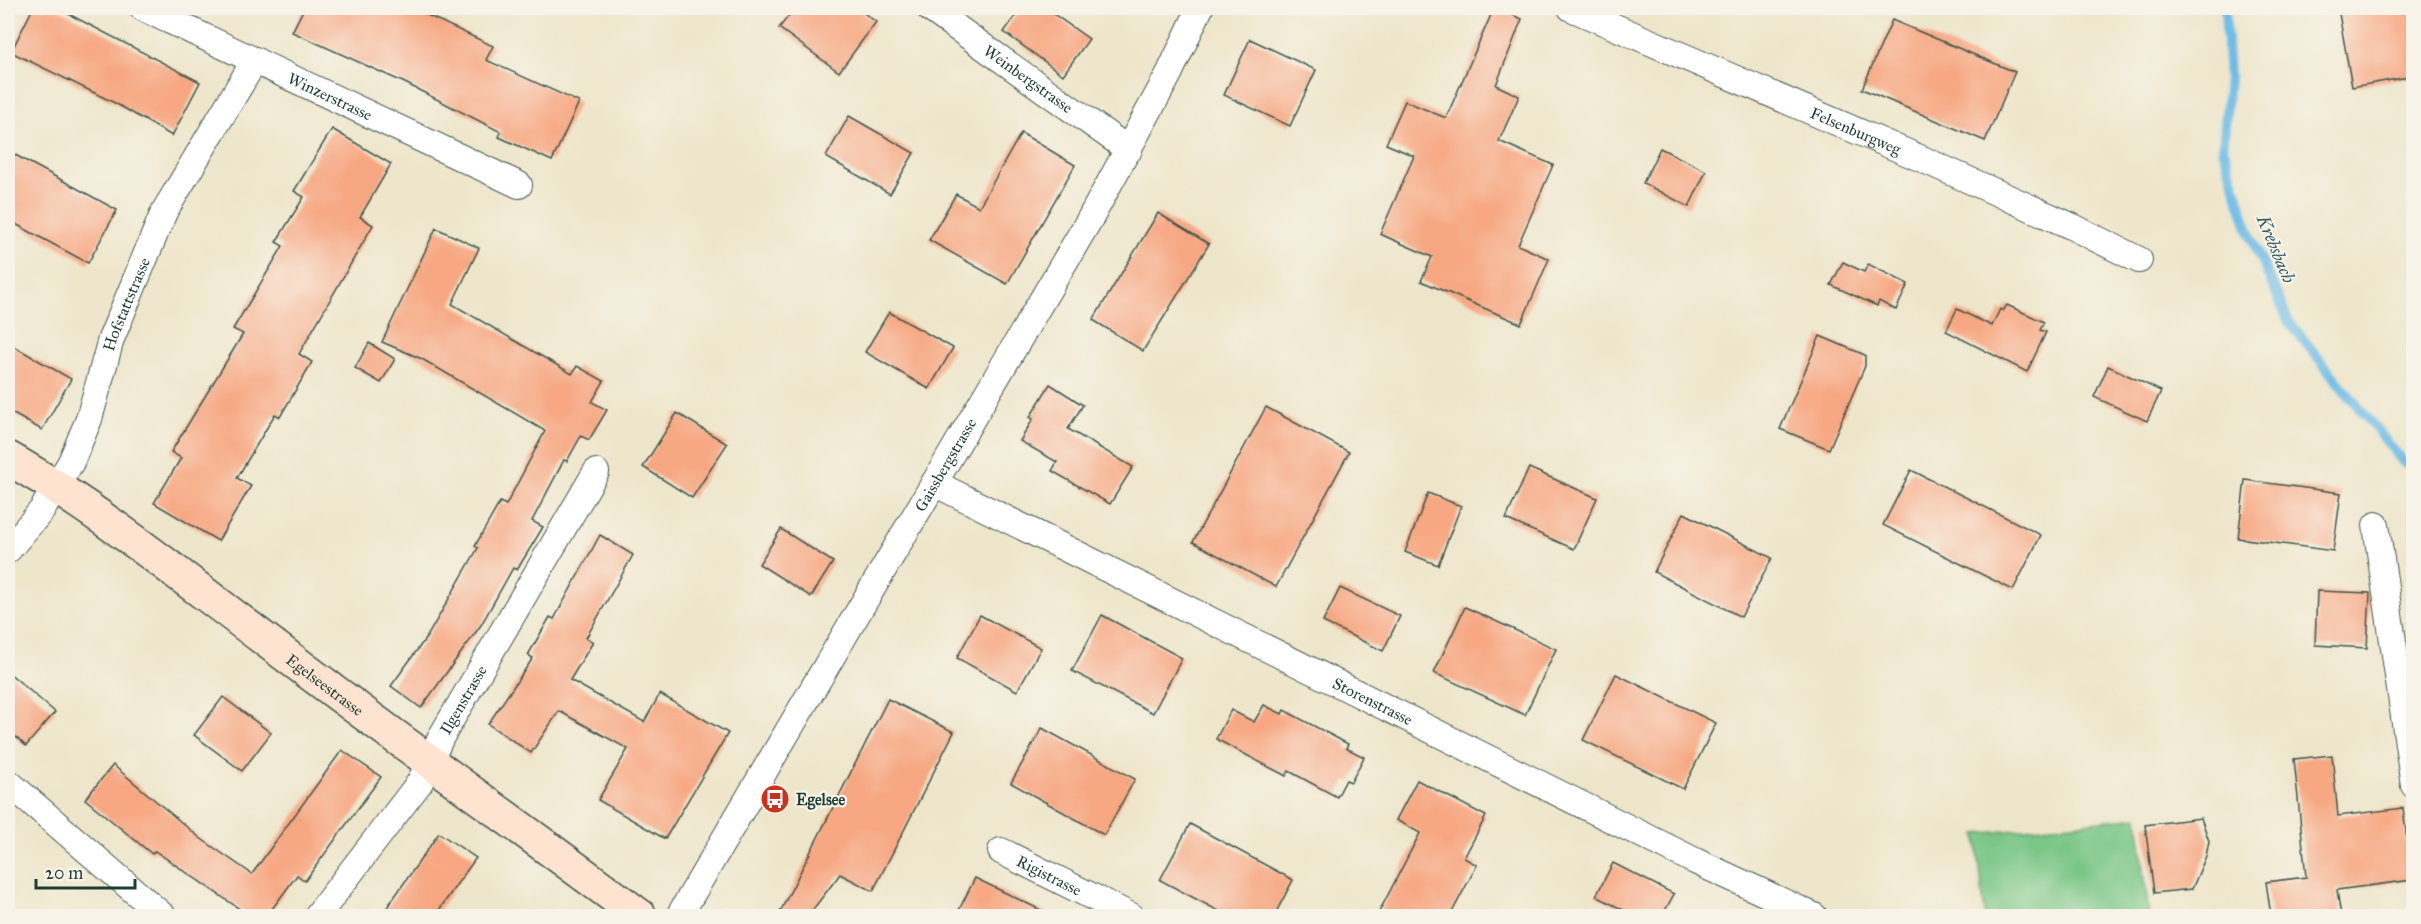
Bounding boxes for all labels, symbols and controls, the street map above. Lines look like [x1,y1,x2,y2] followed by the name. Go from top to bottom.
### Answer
[980,41,1077,117] street label: Weinbergstrasse
[285,68,376,124] street label: Winzerstrasse
[1808,103,1904,159] street label: Felsenburgweg
[2251,211,2300,286] water label: Krebsbach
[99,254,154,353] street label: Hofstattstrasse
[910,414,980,515] street label: Gaissbergstrasse
[283,650,368,720] street label: Egelseestrasse
[435,661,491,737] street label: Ilgenstrasse
[1330,673,1416,729] street label: Storenstrasse
[759,783,791,815] bus stop icon: Egelsee
[796,790,845,810] place label: Egelsee
[1014,851,1085,899] street label: Rigistrasse
[36,852,135,890] scale bar
[45,862,83,884] text: 20 m

